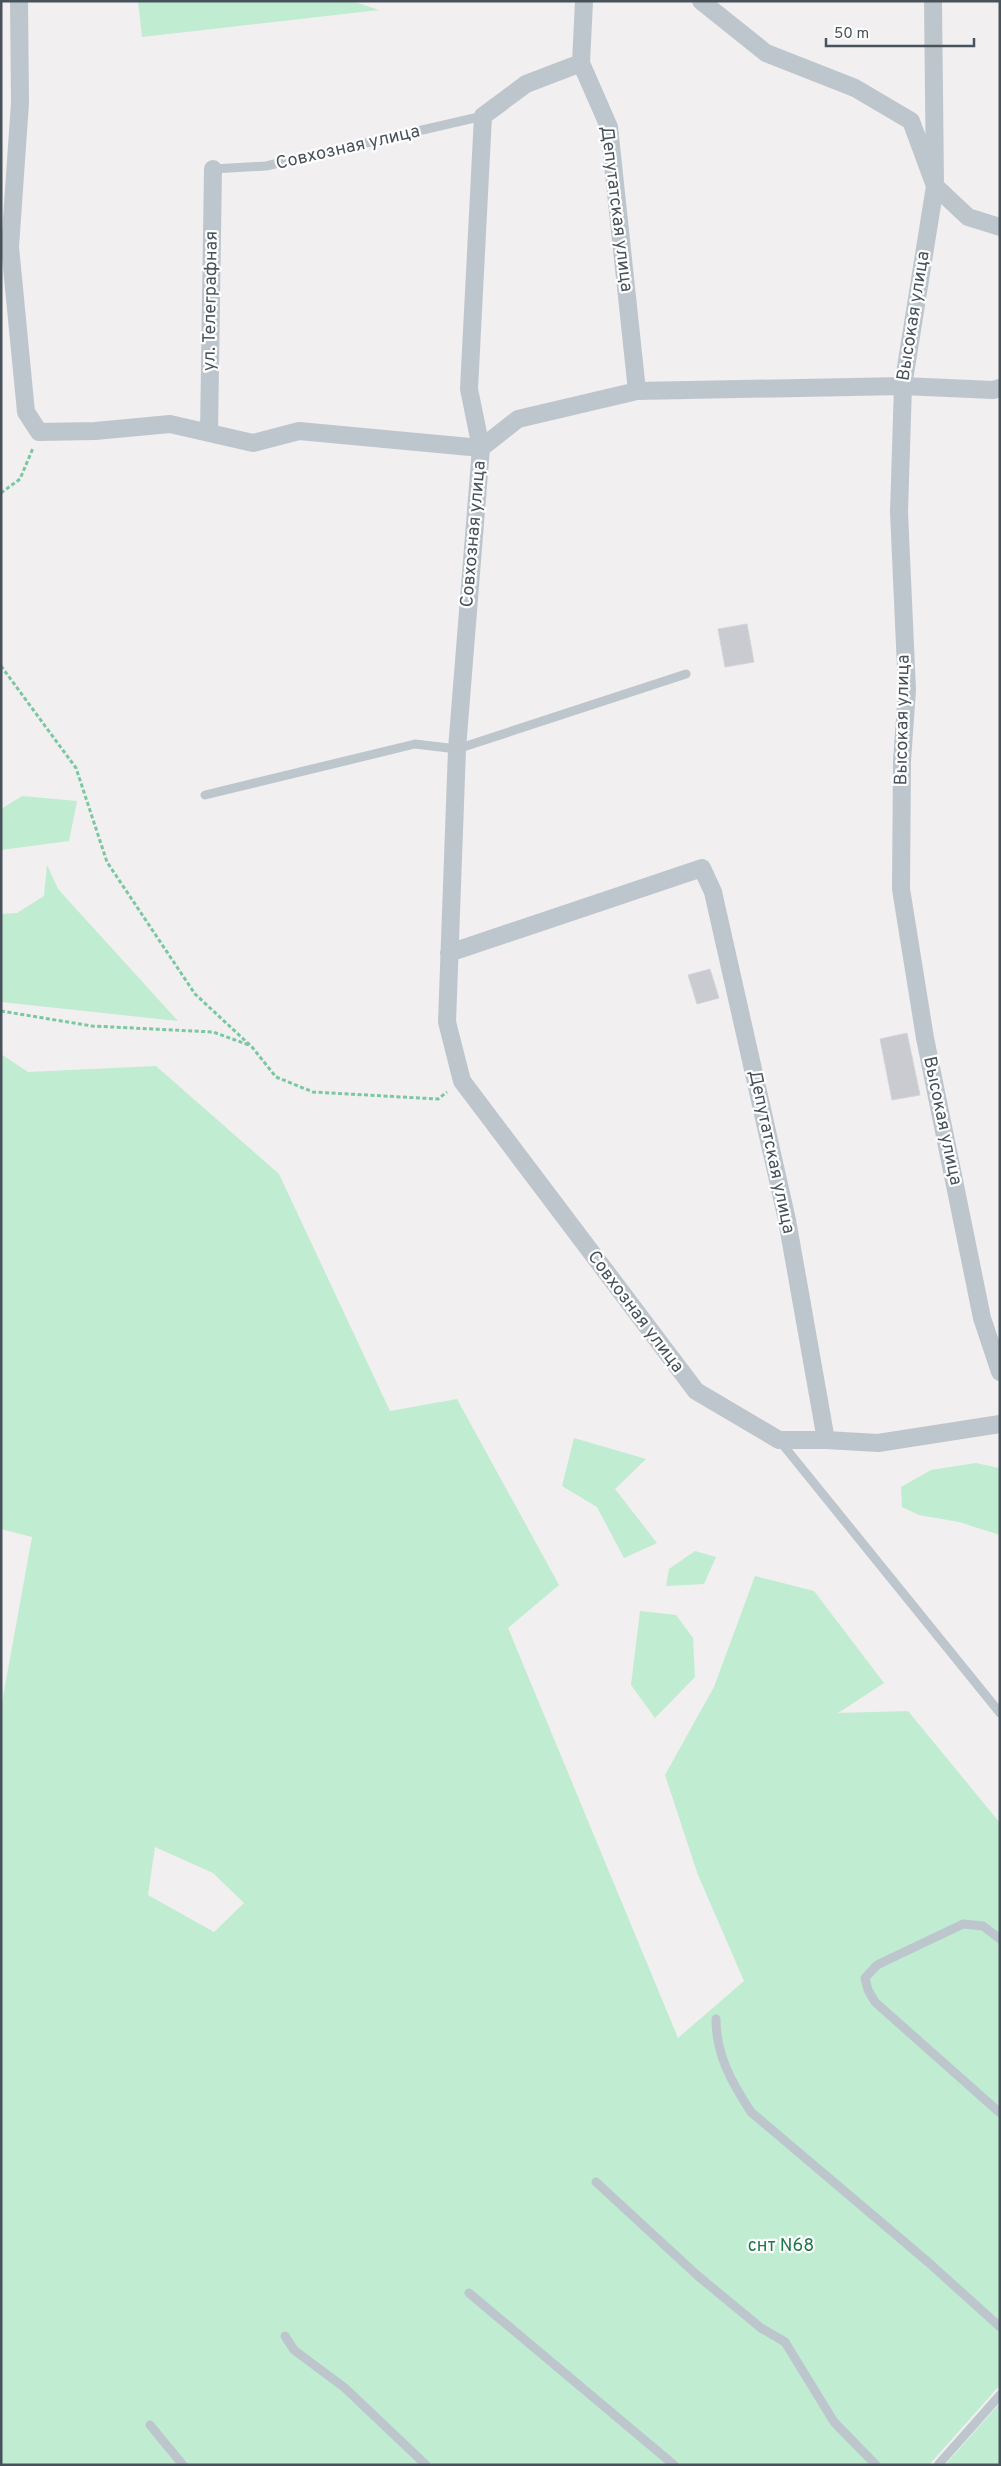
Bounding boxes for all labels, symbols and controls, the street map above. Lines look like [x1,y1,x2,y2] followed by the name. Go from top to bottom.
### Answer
[826,15,974,47] scale bar
[834,25,869,44] text: 50 m
[274,120,422,176] street label: Совхозная улица
[594,125,638,293] street label: Депутатская улица
[198,231,224,371] street label: ул. Телеграфная
[892,249,936,383] street label: Высокая улица
[456,460,492,608] street label: Совхозная улица
[890,654,916,786] street label: Высокая улица
[917,1055,967,1187] street label: Высокая улица
[742,1068,800,1236] street label: Депутатская улица
[582,1246,688,1378] street label: Совхозная улица
[748,2235,814,2258] park label: снт N68

